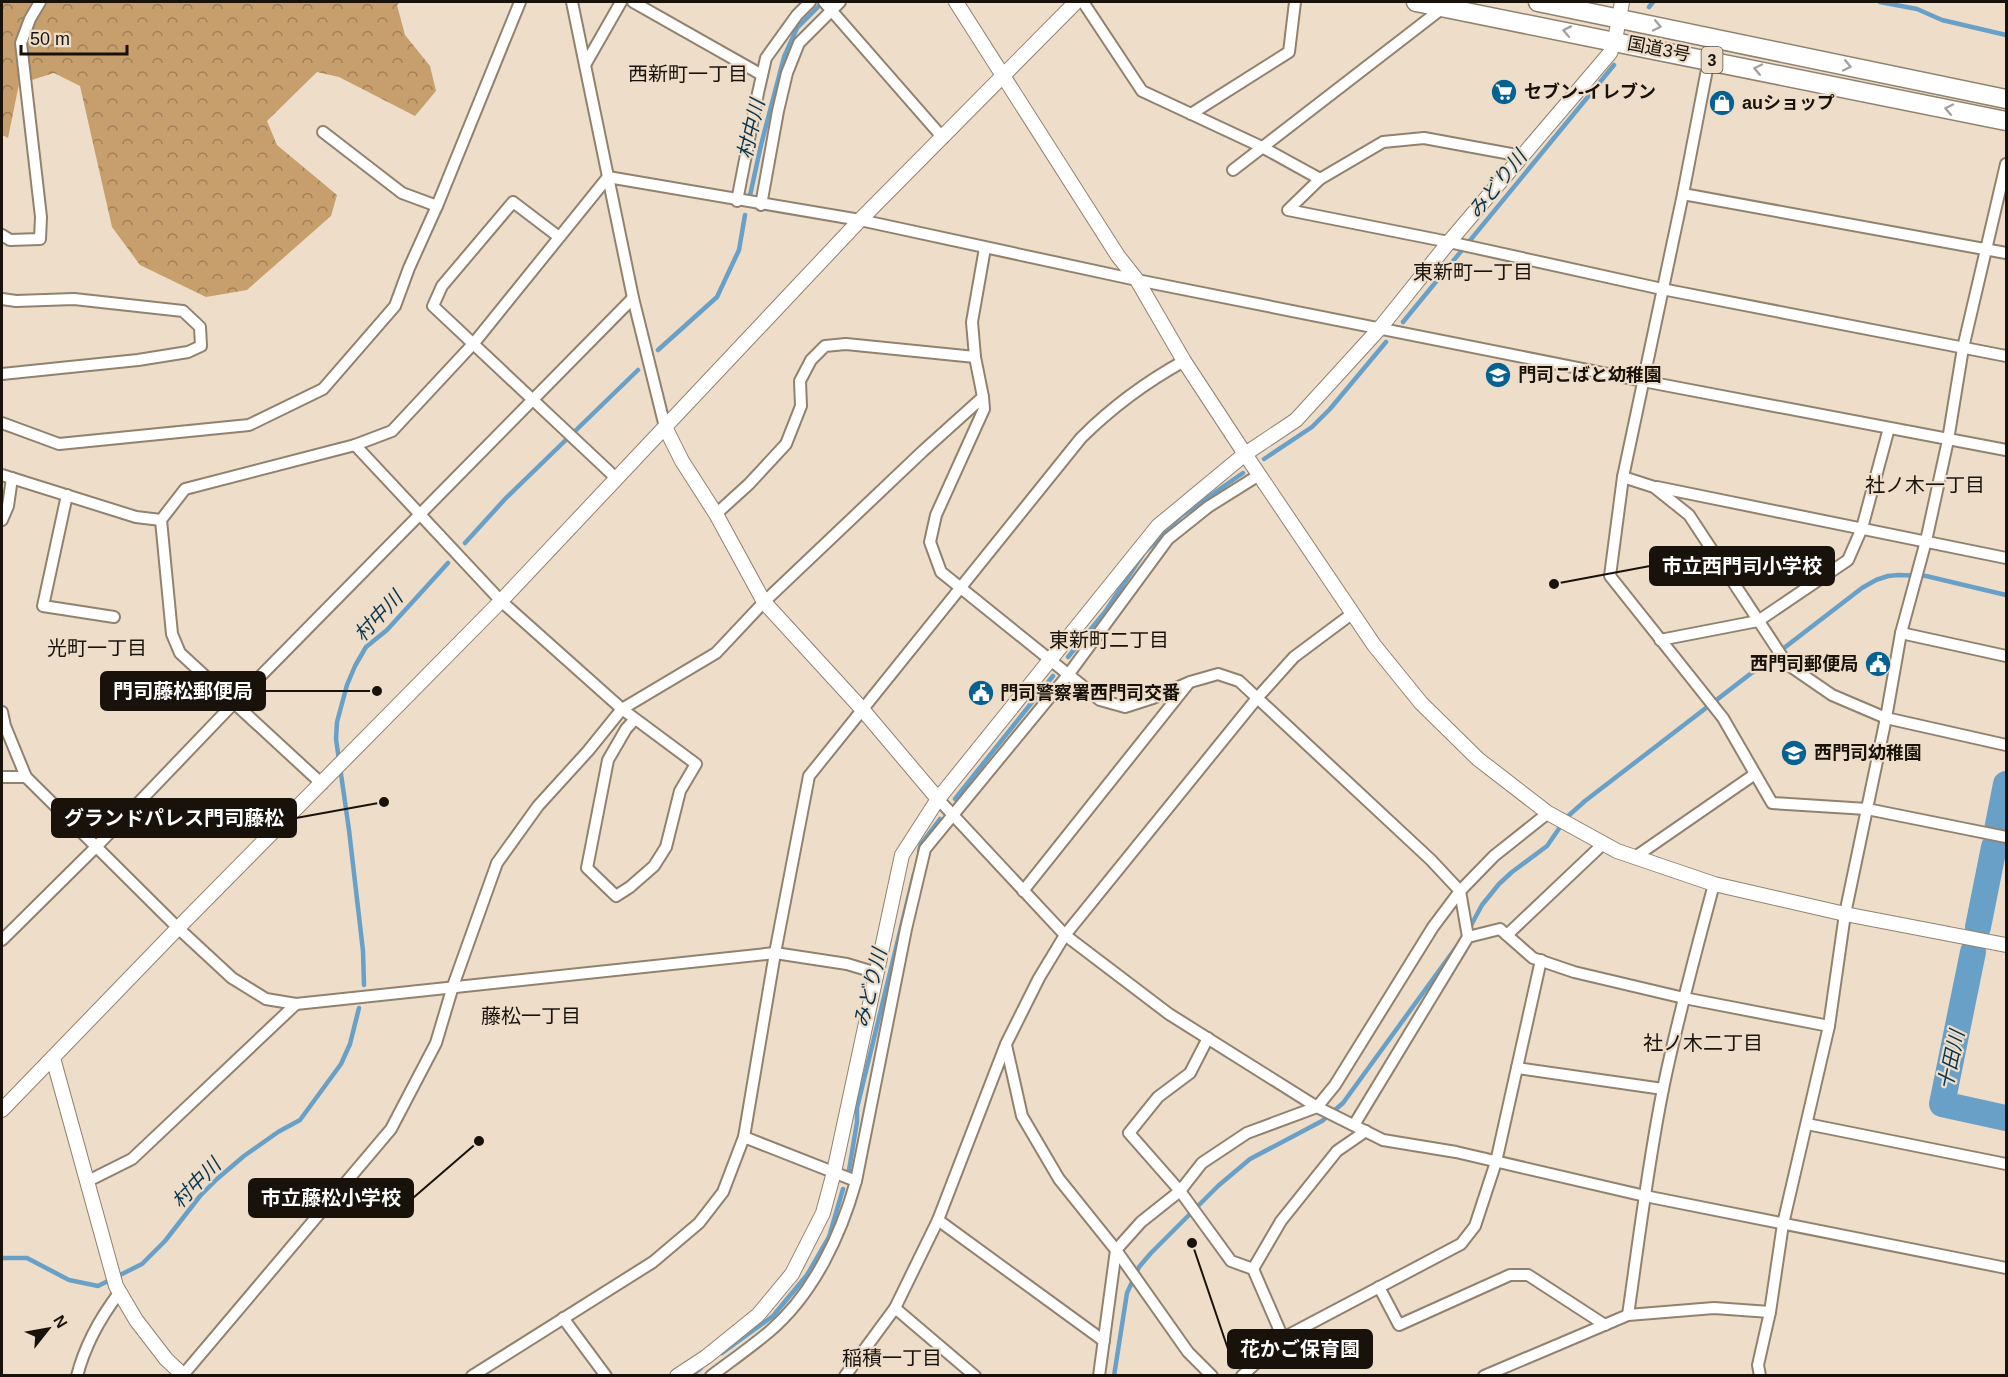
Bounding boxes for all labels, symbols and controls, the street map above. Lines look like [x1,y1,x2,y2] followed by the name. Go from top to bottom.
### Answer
[21,18,128,56] scale bar
[1651,18,1661,31] one-way arrow
[1562,25,1572,38] one-way arrow
[30,29,70,49] text: 50 m
[1626,33,1692,65] street label: 国道3号
[1702,47,1722,73] road number: 3
[1842,59,1852,72] one-way arrow
[628,63,748,85] district label: 西新町一丁目
[1754,63,1764,76] one-way arrow
[1489,77,1519,107] supermarket icon: セブン-イレブン
[1524,82,1656,102] place label: セブン-イレブン
[1707,88,1737,118] shop icon: auショップ
[1742,93,1835,113] place label: auショップ
[734,95,769,161] water label: 村中川
[1944,103,1954,116] one-way arrow
[1463,144,1532,222] water label: みどり川
[1413,261,1533,283] district label: 東新町一丁目
[1483,360,1513,390] school or university icon: 門司こばと幼稚園
[1518,365,1662,385] place label: 門司こばと幼稚園
[1865,474,1985,496] district label: 社ノ木一丁目
[1650,547,1834,585] callout: 市立西門司小学校
[1662,555,1822,577] text: 市立西門司小学校
[349,585,408,645] water label: 村中川
[1049,629,1169,651] district label: 東新町二丁目
[47,637,147,659] district label: 光町一丁目
[1863,649,1893,679] public building icon: 西門司郵便局
[1750,654,1858,674] place label: 西門司郵便局
[101,672,265,710] callout: 門司藤松郵便局
[966,678,996,708] public building icon: 門司警察署西門司交番
[113,680,253,702] text: 門司藤松郵便局
[1000,683,1180,703] place label: 門司警察署西門司交番
[1779,738,1809,768] school or university icon: 西門司幼稚園
[1814,743,1922,763] place label: 西門司幼稚園
[52,799,296,837] callout: グランドパレス門司藤松
[64,807,284,829] text: グランドパレス門司藤松
[850,945,891,1029] water label: みどり川
[481,1005,581,1027] district label: 藤松一丁目
[1934,1026,1968,1092] water label: 十田川
[1643,1032,1763,1054] district label: 社ノ木二丁目
[167,1152,226,1212] water label: 村中川
[249,1179,413,1217] callout: 市立藤松小学校
[261,1187,401,1209] text: 市立藤松小学校
[18,1299,78,1359] north arrow
[50,1312,71,1331] text: N
[1228,1330,1372,1368] callout: 花かご保育園
[1240,1338,1360,1360] text: 花かご保育園
[842,1347,942,1369] district label: 稲積一丁目

